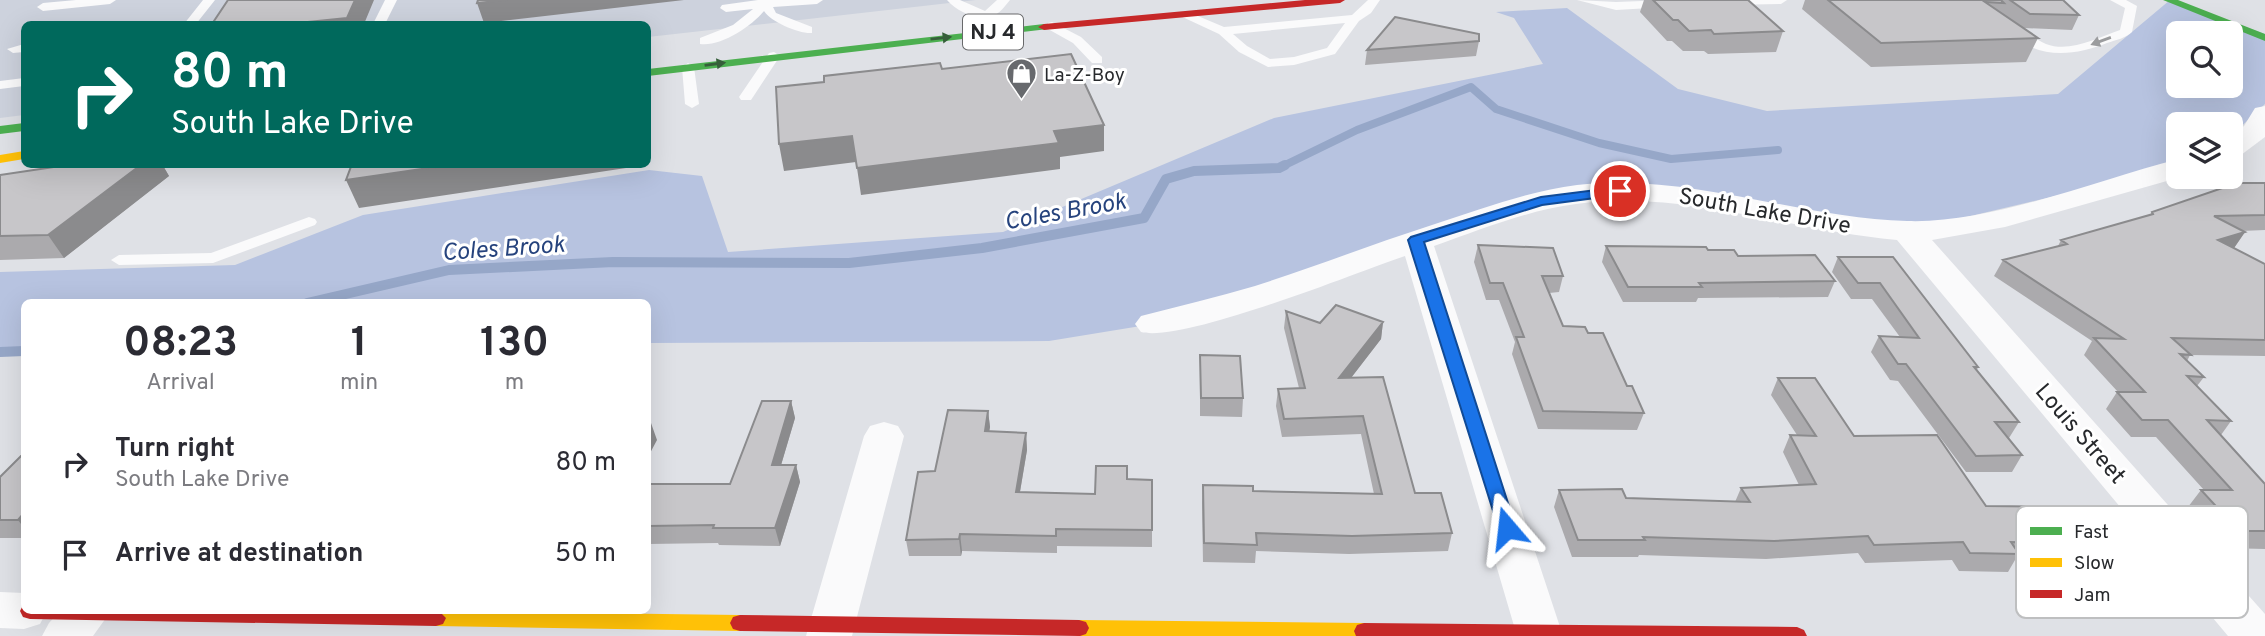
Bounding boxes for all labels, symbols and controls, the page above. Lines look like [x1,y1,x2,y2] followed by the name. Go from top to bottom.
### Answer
[963,14,1023,50] road number: NJ 4
[2166,21,2243,189] map controls
[2166,21,2243,98] button: search
[930,32,952,43] one-way arrow
[2091,36,2112,47] one-way arrow
[171,44,288,106] text: 80 m
[56,49,147,140] icon: right
[1004,57,1038,101] shop icon: La-Z-Boy
[704,58,726,69] one-way arrow
[1044,64,1125,88] place label: La-Z-Boy
[171,105,414,145] text: South Lake Drive
[2166,112,2243,189] button: layers
[1590,161,1650,221] pin
[1601,172,1639,210] icon: arrive
[1676,183,1853,242] street label: South Lake Drive
[1002,187,1129,238] water label: Coles Brook
[441,231,567,269] water label: Coles Brook
[123,318,238,371] text: 08:23
[351,318,367,371] text: 1
[480,318,549,371] text: 130
[146,369,215,398] text: Arrival
[340,369,378,398] text: min
[505,369,524,398] text: m
[2027,378,2131,491] street label: Louis Street
[115,433,235,466] text: Turn right
[56,445,94,483] icon: right
[556,447,616,480] text: 80 m
[115,466,289,495] text: South Lake Drive
[1470,491,1544,565] position arrow
[2016,506,2248,618] legend
[2074,521,2109,545] text: Fast
[56,536,94,574] icon: arrive
[115,538,363,571] text: Arrive at destination
[555,538,616,571] text: 50 m
[2074,552,2114,576] text: Slow
[2074,584,2111,608] text: Jam

